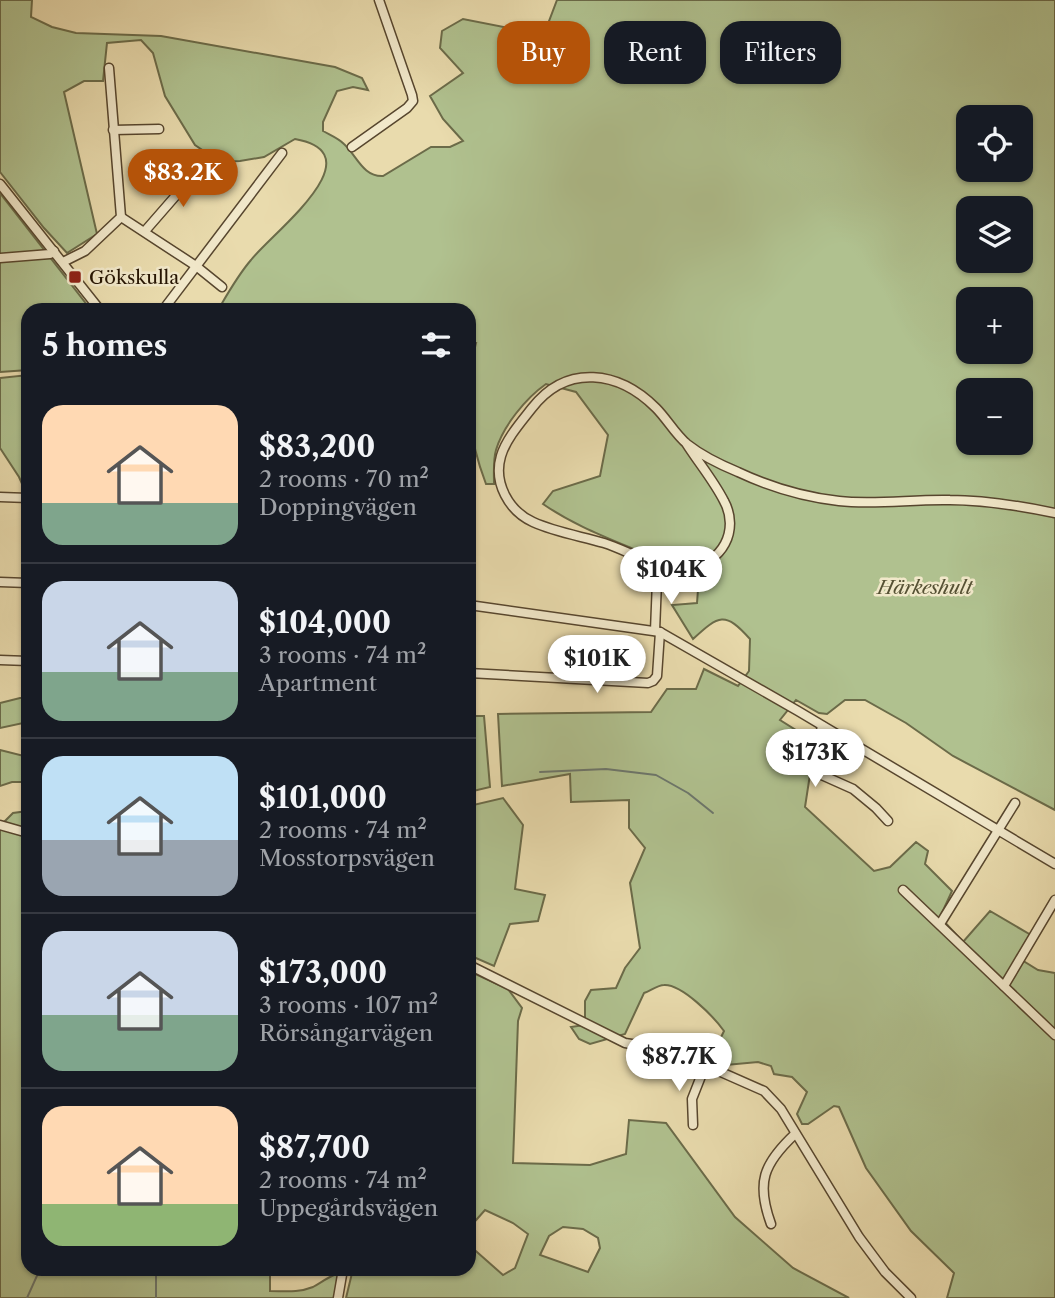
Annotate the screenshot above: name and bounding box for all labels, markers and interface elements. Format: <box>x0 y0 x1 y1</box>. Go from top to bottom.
chip: Buy <box>497 21 590 84</box>
chip: Rent <box>604 21 706 84</box>
chip: Filters <box>720 21 841 84</box>
map controls <box>956 105 1033 455</box>
button: locate <box>956 105 1033 182</box>
pin: $83.2K <box>126 150 240 209</box>
text: $83.2K <box>144 158 222 186</box>
button: layers <box>956 196 1033 273</box>
place label: Gökskulla <box>89 266 179 289</box>
marker: Gökskulla <box>67 269 83 285</box>
button: + <box>956 287 1033 364</box>
icon: filters <box>417 326 455 364</box>
text: 5 homes <box>42 327 167 364</box>
button: − <box>956 378 1033 455</box>
text: $83,200 <box>259 428 375 465</box>
icon: home <box>98 433 182 517</box>
text: 2 rooms · 70 m² <box>259 465 429 493</box>
text: Doppingvägen <box>259 493 417 521</box>
pin: $104K <box>622 546 720 606</box>
text: $104K <box>636 555 706 583</box>
park label: Härkeshult <box>875 576 974 599</box>
text: $104,000 <box>259 604 391 641</box>
icon: home <box>98 609 182 693</box>
pin: $101K <box>548 636 646 695</box>
text: 3 rooms · 74 m² <box>259 641 426 669</box>
text: $101K <box>564 644 630 672</box>
text: Apartment <box>259 669 377 697</box>
pin: $173K <box>766 730 864 789</box>
text: $173K <box>782 738 848 766</box>
text: $101,000 <box>259 779 387 816</box>
icon: home <box>98 784 182 868</box>
text: 2 rooms · 74 m² <box>259 816 427 844</box>
text: Mosstorpsvägen <box>259 844 435 872</box>
text: $173,000 <box>259 954 387 991</box>
icon: home <box>98 959 182 1043</box>
text: 3 rooms · 107 m² <box>259 991 438 1019</box>
text: Rörsångarvägen <box>259 1019 433 1047</box>
pin: $87.7K <box>622 1034 736 1093</box>
text: $87.7K <box>642 1042 716 1070</box>
text: $87,700 <box>259 1129 370 1166</box>
icon: home <box>98 1134 182 1218</box>
text: 2 rooms · 74 m² <box>259 1166 427 1194</box>
text: Uppegårdsvägen <box>259 1194 438 1222</box>

